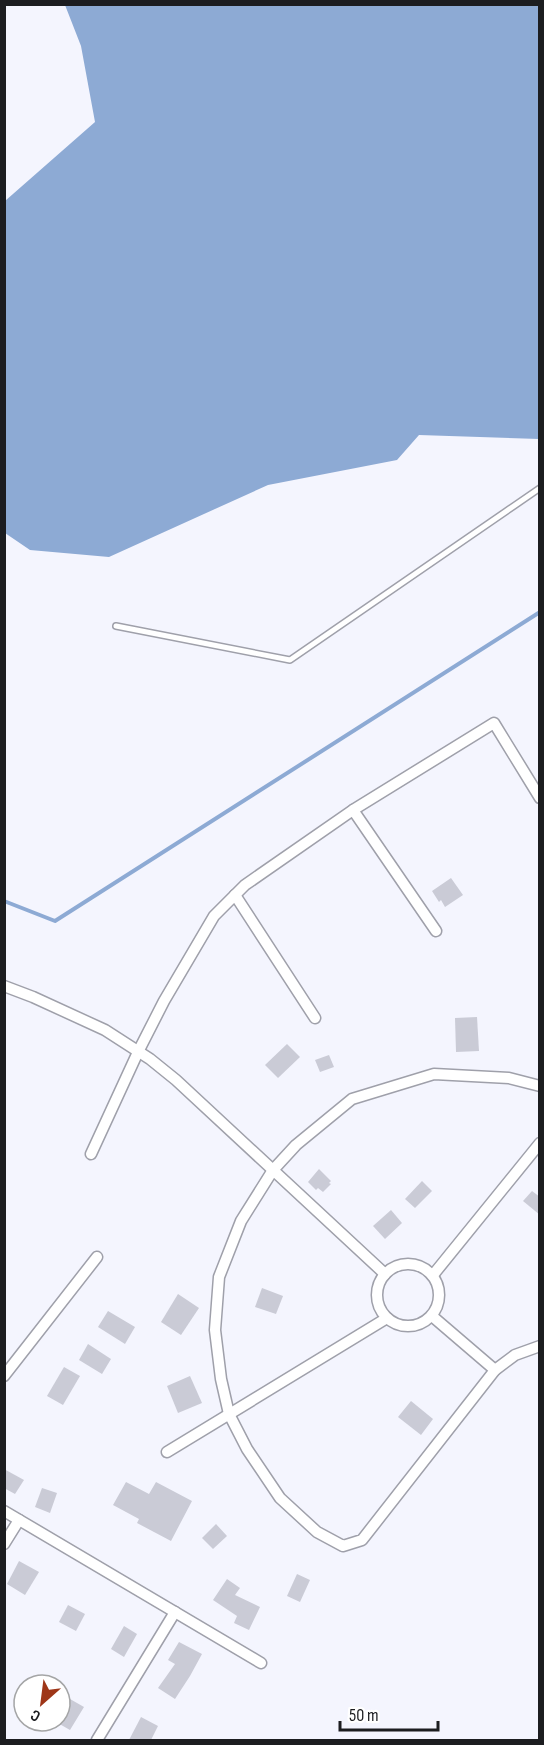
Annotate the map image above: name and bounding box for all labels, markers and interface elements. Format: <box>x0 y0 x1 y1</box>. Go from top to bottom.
north arrow <box>12 1673 72 1733</box>
scale bar <box>340 1694 438 1732</box>
text: С <box>28 1705 44 1725</box>
text: 50 m <box>349 1705 379 1726</box>

